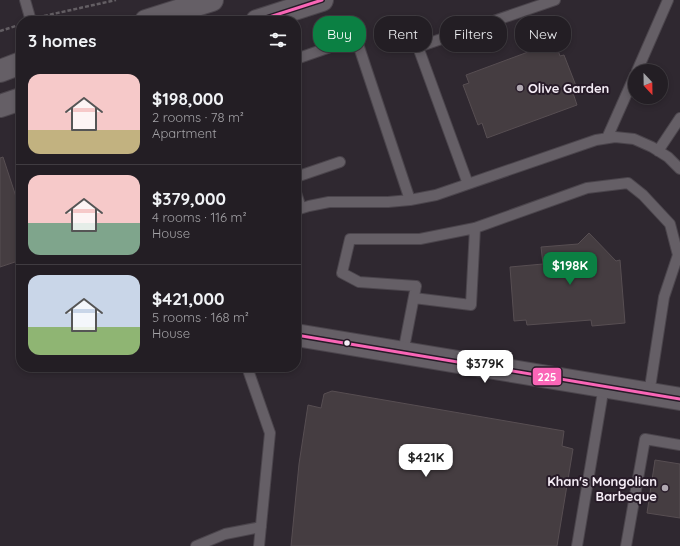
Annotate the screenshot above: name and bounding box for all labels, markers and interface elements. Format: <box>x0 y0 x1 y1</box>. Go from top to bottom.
chip: Buy <box>313 16 366 52</box>
chip: Rent <box>374 16 432 52</box>
chip: Filters <box>440 16 507 52</box>
chip: New <box>515 16 571 52</box>
icon: filters <box>267 29 289 51</box>
text: 3 homes <box>28 30 96 51</box>
north arrow <box>628 64 668 104</box>
map controls <box>628 64 668 104</box>
place label: Olive Garden <box>528 80 609 96</box>
marker: Olive Garden <box>515 83 525 93</box>
text: $198,000 <box>152 88 224 109</box>
icon: home <box>60 90 108 138</box>
text: 2 rooms · 78 m² <box>152 109 244 125</box>
text: Apartment <box>152 125 217 141</box>
text: $379,000 <box>152 188 226 209</box>
icon: home <box>60 191 108 239</box>
text: 4 rooms · 116 m² <box>152 209 247 225</box>
text: House <box>152 225 190 241</box>
pin: $198K <box>542 252 598 286</box>
text: $198K <box>552 257 588 273</box>
text: $421,000 <box>152 288 224 309</box>
icon: home <box>60 291 108 339</box>
text: 5 rooms · 168 m² <box>152 309 249 325</box>
text: House <box>152 325 190 341</box>
unlabelled marker <box>342 338 352 348</box>
pin: $379K <box>457 350 513 384</box>
text: $379K <box>466 355 504 371</box>
line badge: 225 <box>532 367 562 386</box>
text: 225 <box>538 370 556 384</box>
pin: $421K <box>398 444 454 478</box>
text: $421K <box>408 449 444 465</box>
place label: Khan's Mongolian Barbeque <box>547 473 657 504</box>
marker: Khan's Mongolian Barbeque <box>660 483 670 493</box>

